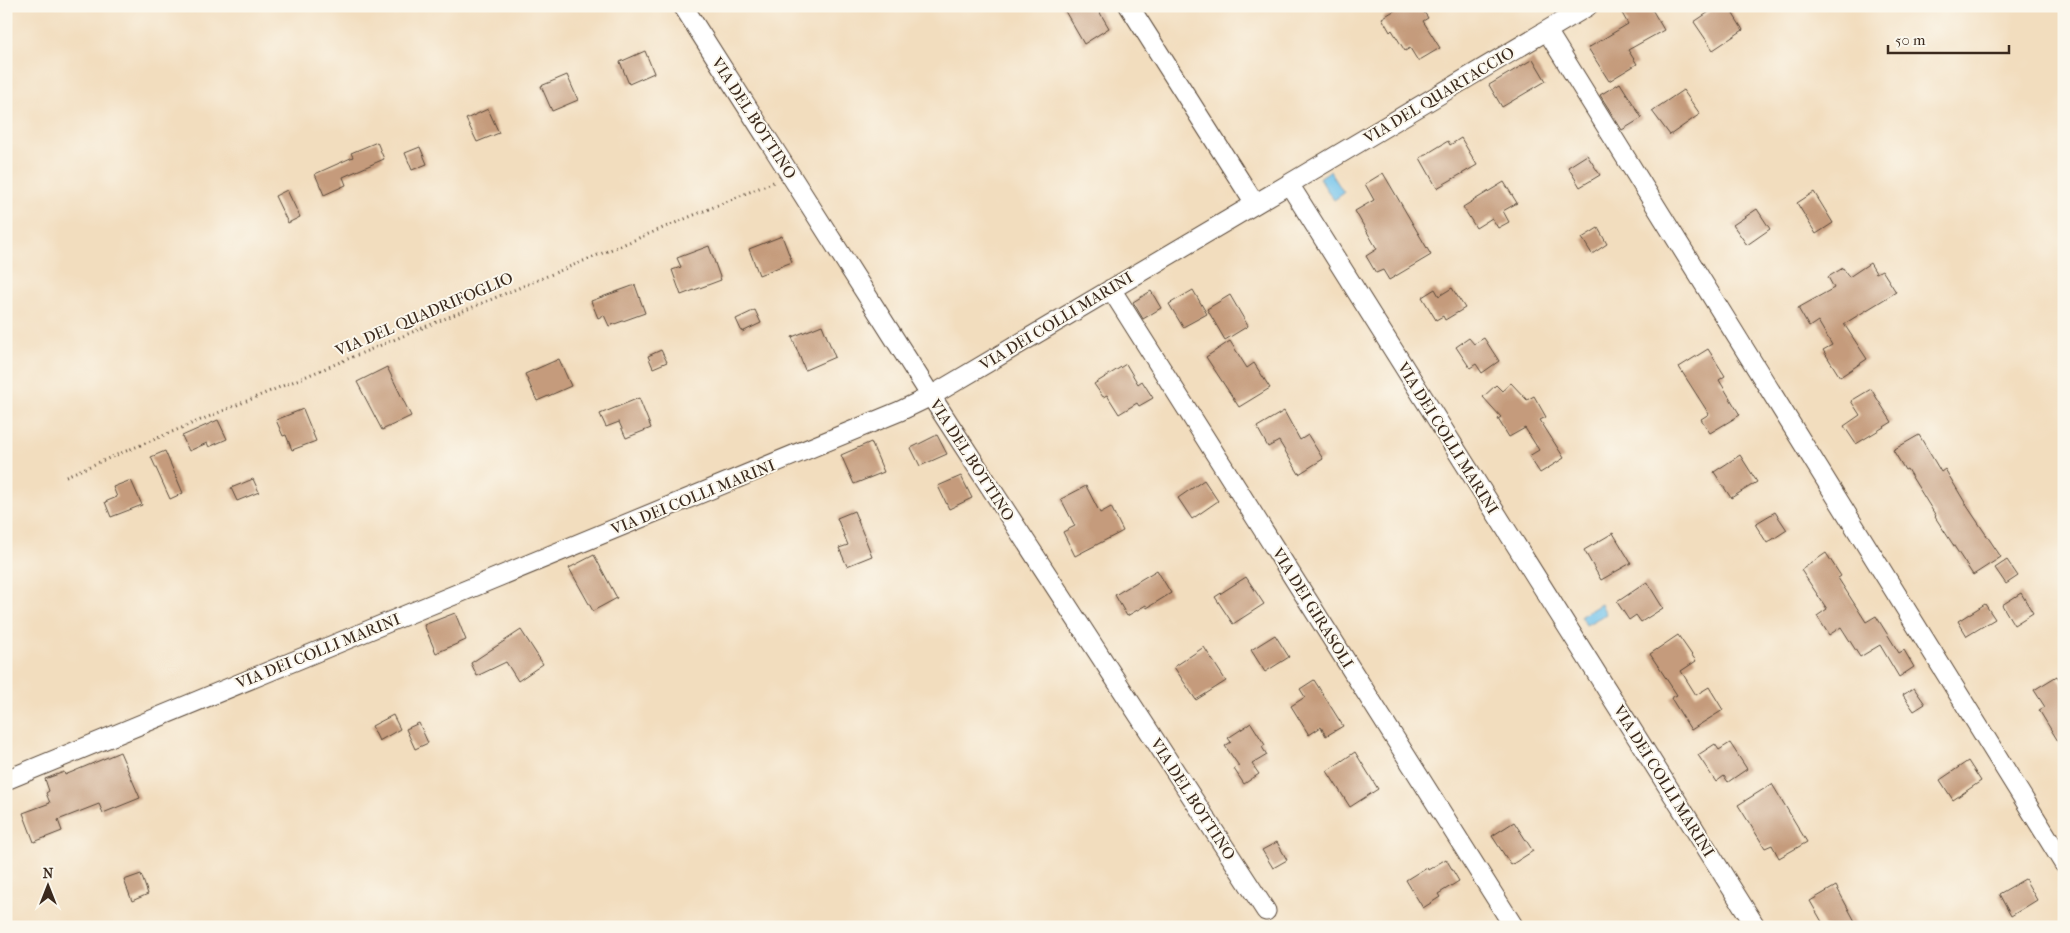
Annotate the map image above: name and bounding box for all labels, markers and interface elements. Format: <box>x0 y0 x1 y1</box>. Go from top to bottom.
scale bar <box>1888 22 2009 54</box>
text: 50 m <box>1895 31 1926 49</box>
street label: VIA DEL QUARTACCIO <box>1360 43 1518 148</box>
street label: VIA DEL BOTTINO <box>707 53 800 182</box>
street label: VIA DEL QUADRIFOGLIO <box>331 268 516 360</box>
street label: VIA DEI COLLI MARINI <box>975 268 1136 375</box>
street label: VIA DEI COLLI MARINI <box>1393 358 1503 517</box>
street label: VIA DEL BOTTINO <box>925 395 1018 524</box>
street label: VIA DEI COLLI MARINI <box>607 455 778 539</box>
street label: VIA DEI GIRASOLI <box>1268 544 1358 672</box>
street label: VIA DEI COLLI MARINI <box>232 609 403 693</box>
street label: VIA DEI COLLI MARINI <box>1609 701 1719 860</box>
street label: VIA DEL BOTTINO <box>1146 734 1239 863</box>
north arrow <box>22 860 72 910</box>
text: N <box>43 865 54 882</box>

